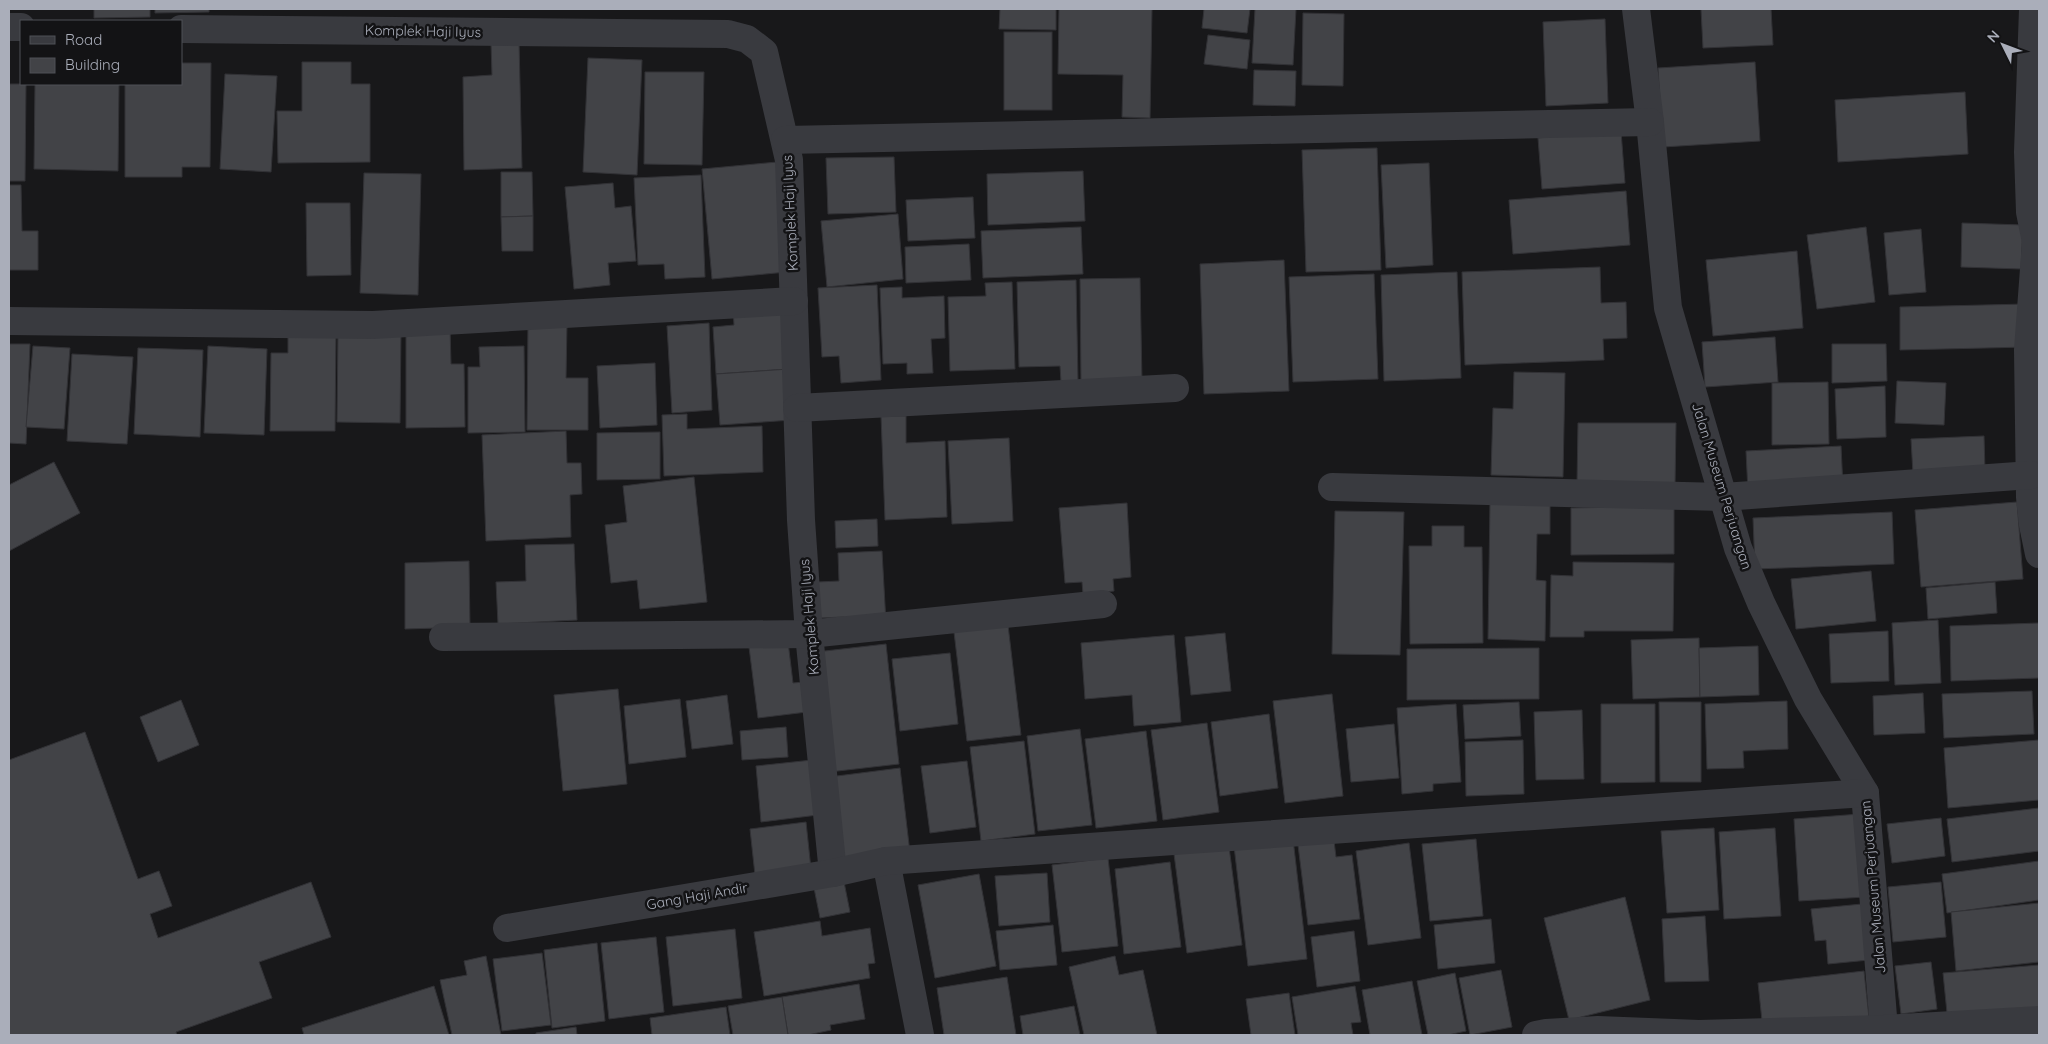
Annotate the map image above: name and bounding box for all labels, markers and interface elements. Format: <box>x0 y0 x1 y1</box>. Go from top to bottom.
legend <box>20 20 182 85</box>
north arrow <box>1978 20 2028 70</box>
street label: Komplek Haji Iyus <box>365 21 481 41</box>
text: N <box>1983 26 2003 46</box>
text: Road <box>65 30 102 49</box>
text: Building <box>65 55 120 74</box>
street label: Komplek Haji Iyus <box>778 154 802 272</box>
street label: Jalan Museum Perjuangan <box>1688 400 1756 572</box>
street label: Komplek Haji Iyus <box>795 558 823 676</box>
street label: Jalan Museum Perjuangan <box>1856 800 1890 974</box>
street label: Gang Haji Andir <box>645 878 750 914</box>

